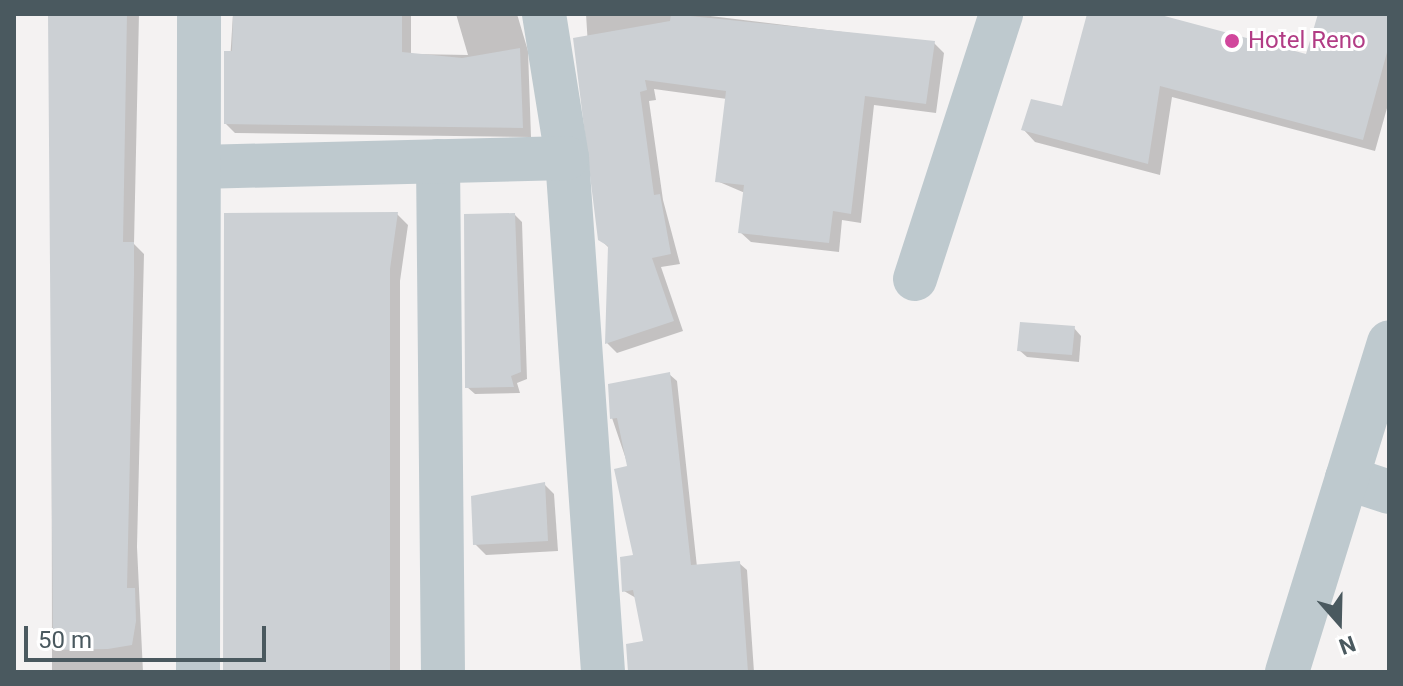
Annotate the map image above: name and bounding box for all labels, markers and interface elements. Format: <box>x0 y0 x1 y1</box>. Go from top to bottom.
place label: Hotel Reno <box>1248 27 1366 55</box>
marker: Hotel Reno <box>1223 32 1241 50</box>
north arrow <box>1299 582 1379 662</box>
scale bar <box>28 610 270 660</box>
text: 50 m <box>38 626 92 654</box>
text: N <box>1336 631 1359 659</box>

